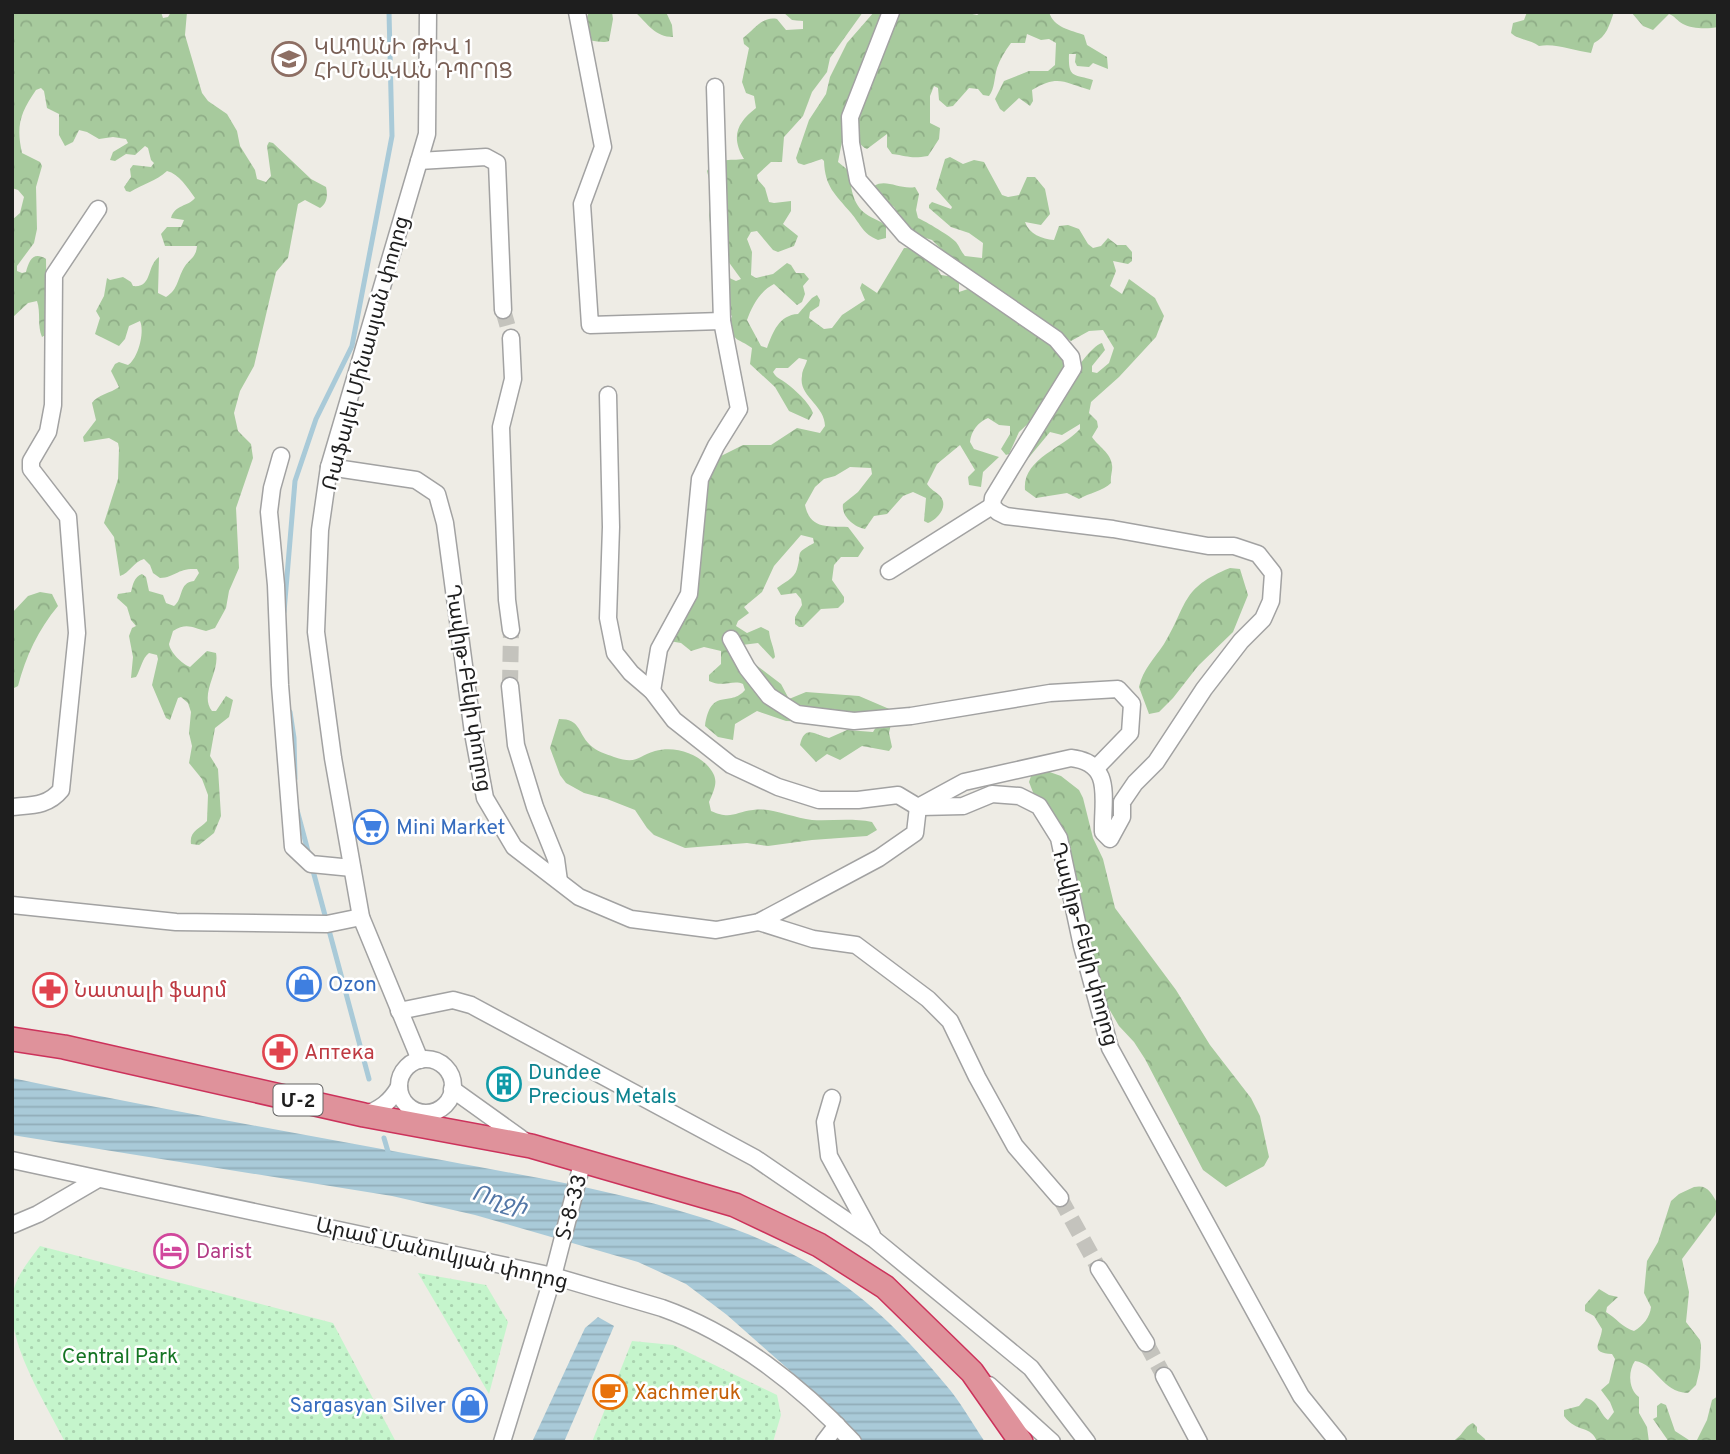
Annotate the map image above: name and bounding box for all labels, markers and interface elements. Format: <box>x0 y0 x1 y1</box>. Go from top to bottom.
place label: ԿԱՊԱՆԻ ԹԻՎ 1 ՀԻՄՆԱԿԱՆ ԴՊՐՈՑ <box>314 35 513 86</box>
school or university icon: ԿԱՊԱՆԻ ԹԻՎ 1 ՀԻՄՆԱԿԱՆ ԴՊՐՈՑ <box>270 40 308 78</box>
street label: Ռաֆայել Մինասյան փողոց <box>317 213 416 494</box>
street label: Դավիթ-Բեկի փողոց <box>438 583 497 794</box>
supermarket icon: Mini Market <box>352 808 390 846</box>
place label: Mini Market <box>396 815 506 842</box>
street label: Դավիթ-Բեկի փողոց <box>1043 840 1124 1049</box>
shop icon: Ozon <box>285 965 323 1003</box>
pharmacy icon: Նատալի ֆարմ <box>31 971 69 1009</box>
place label: Ozon <box>328 972 377 999</box>
place label: Նատալի ֆարմ <box>74 978 227 1005</box>
pharmacy icon: Аптека <box>261 1033 299 1071</box>
place label: Аптека <box>304 1040 375 1067</box>
place label: Dundee Precious Metals <box>528 1060 677 1111</box>
building icon: Dundee Precious Metals <box>485 1065 523 1103</box>
road number: Մ-2 <box>274 1084 322 1116</box>
street label: Տ-8-33 <box>551 1172 594 1243</box>
water label: Ողջի <box>468 1180 531 1223</box>
street label: Արամ Մանուկյան փողոց <box>313 1212 571 1297</box>
hotel icon: Darist <box>152 1232 190 1270</box>
place label: Darist <box>196 1239 252 1266</box>
park label: Central Park <box>62 1344 178 1371</box>
cafe icon: Xachmeruk <box>591 1373 629 1411</box>
place label: Xachmeruk <box>634 1380 741 1407</box>
shop icon: Sargasyan Silver <box>451 1386 489 1424</box>
place label: Sargasyan Silver <box>289 1393 446 1420</box>

